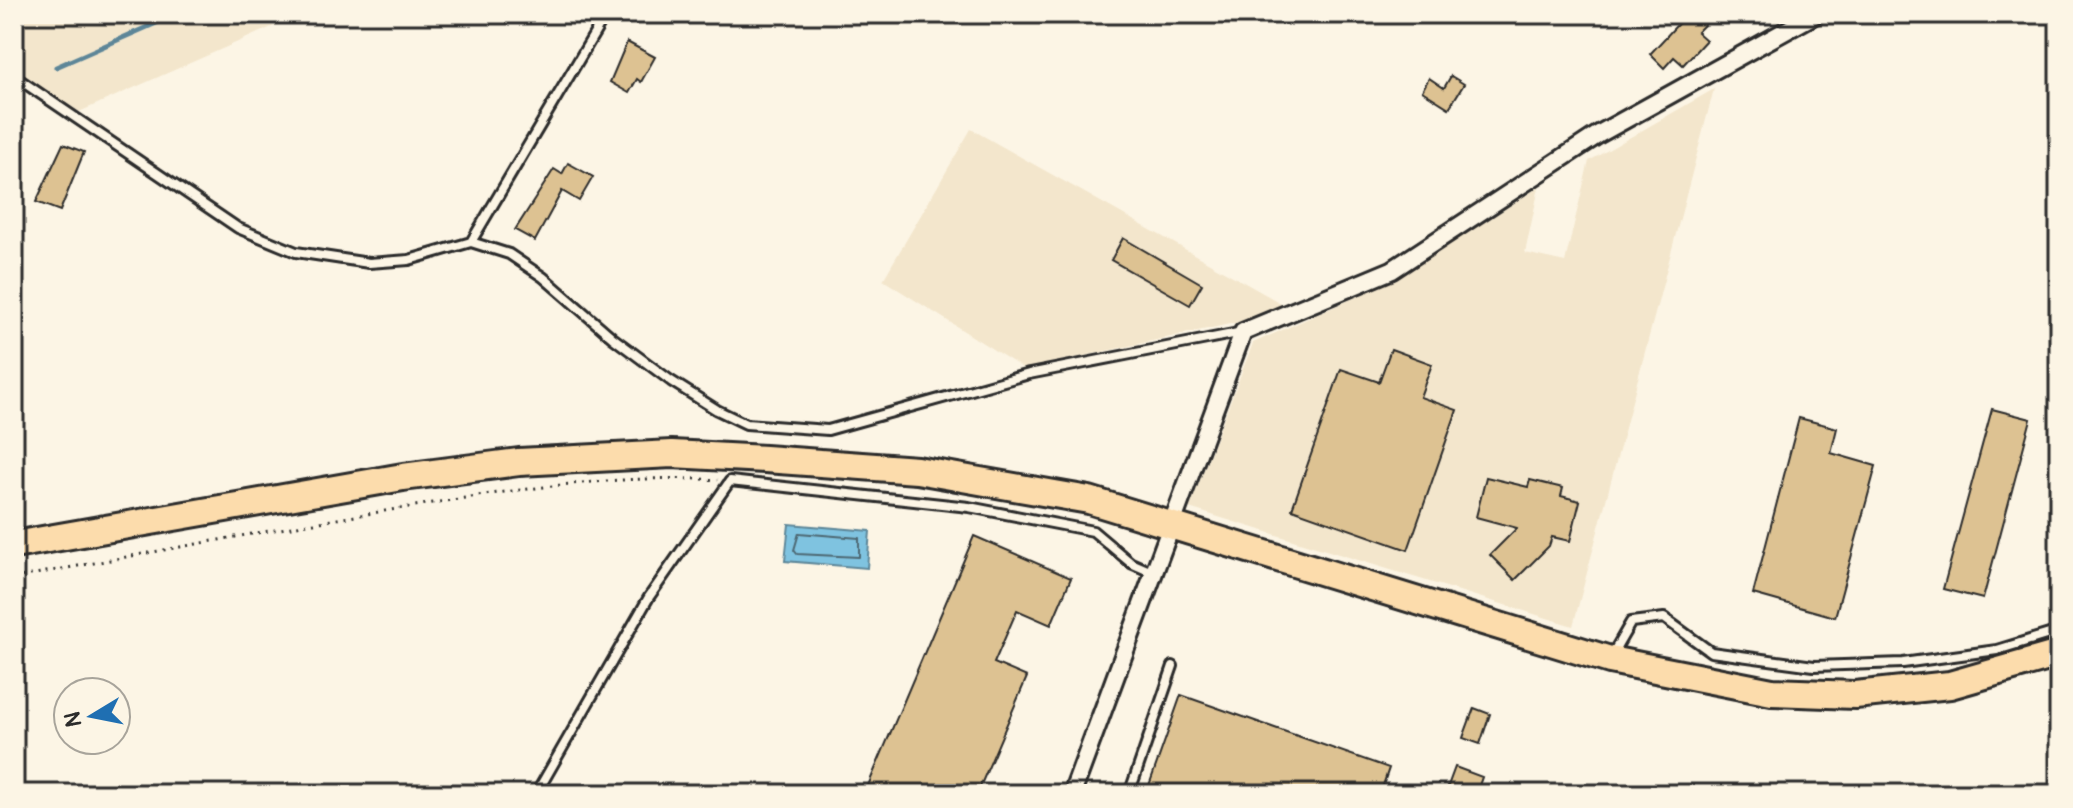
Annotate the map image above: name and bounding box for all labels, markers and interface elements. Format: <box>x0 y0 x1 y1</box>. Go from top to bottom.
north arrow <box>52 676 132 756</box>
text: N <box>58 709 88 729</box>

